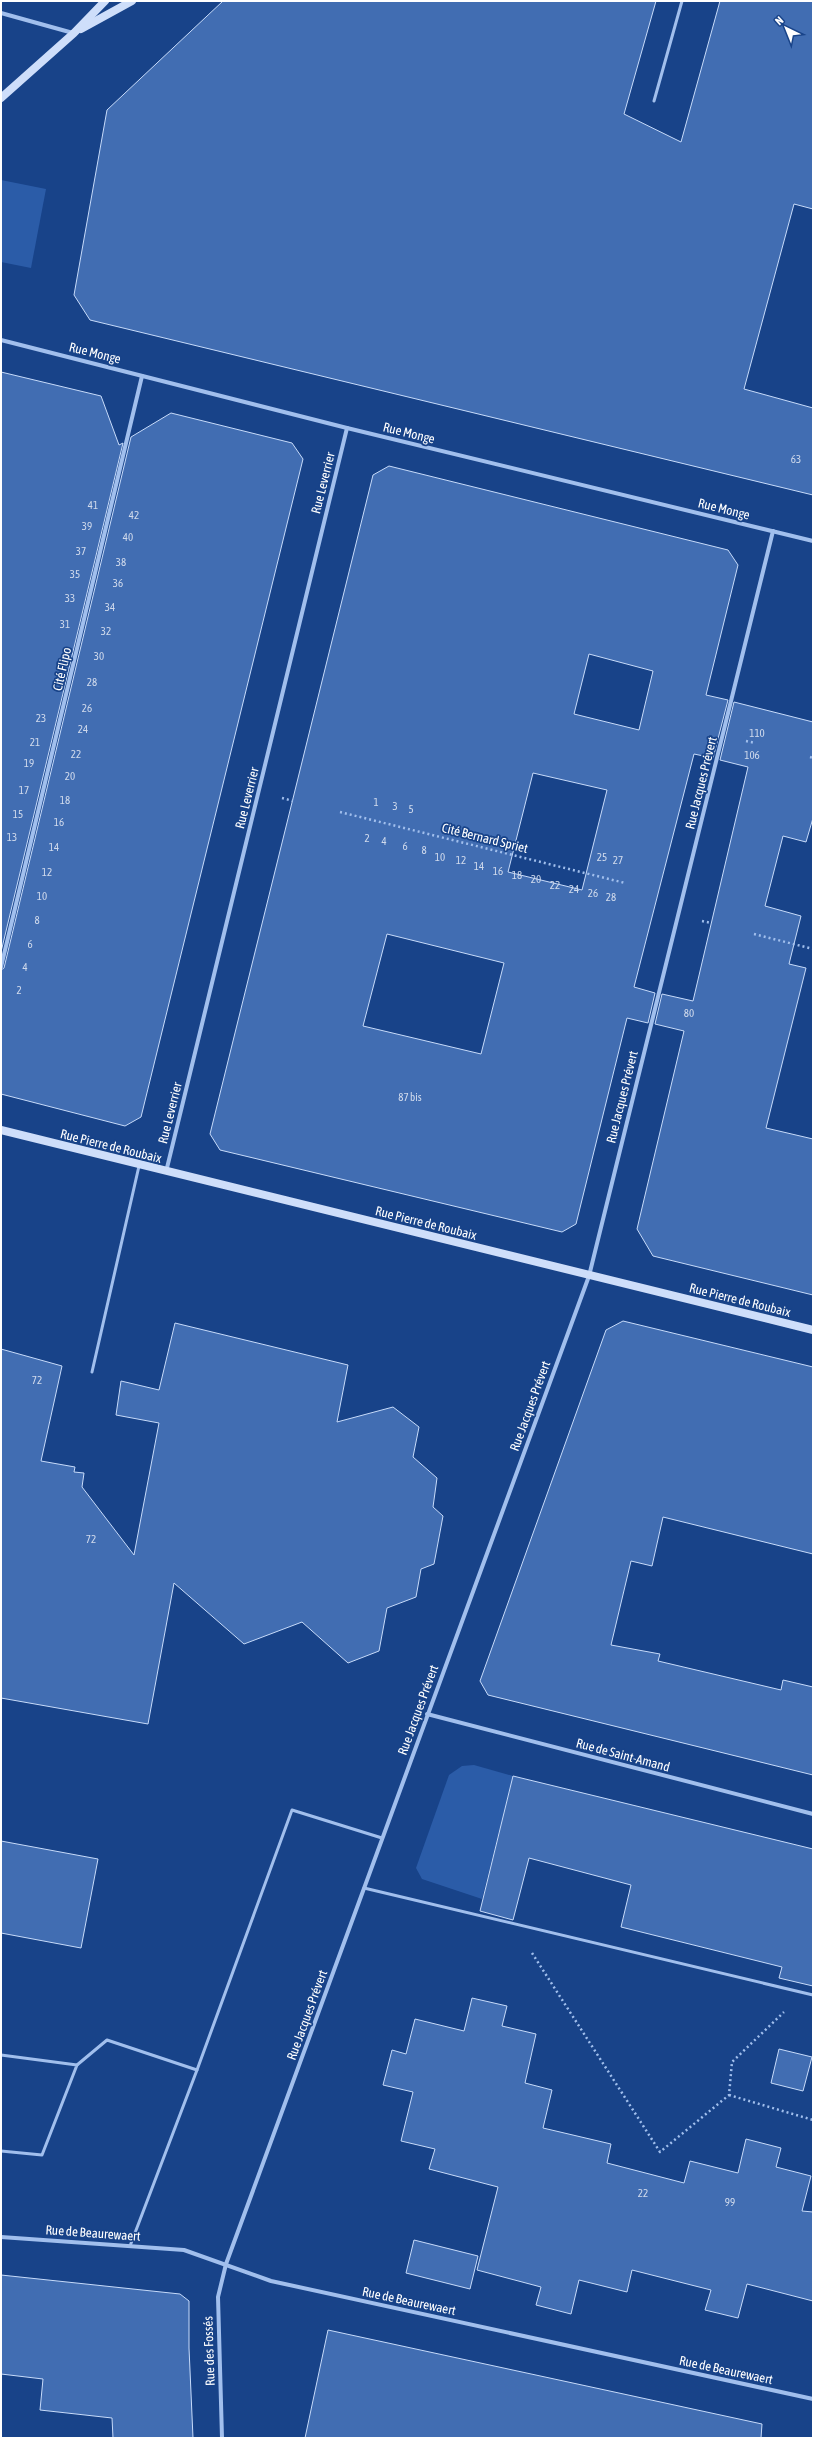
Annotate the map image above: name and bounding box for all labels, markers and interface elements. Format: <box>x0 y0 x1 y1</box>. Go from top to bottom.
north arrow <box>766 8 806 48</box>
text: N <box>773 14 786 27</box>
street label: Rue Monge <box>68 339 123 367</box>
street label: Rue Monge <box>382 419 437 447</box>
street label: Rue Leverrier <box>308 451 338 515</box>
house number: 63 <box>791 453 801 465</box>
street label: Rue Monge <box>697 495 752 523</box>
house number: 41 <box>88 499 98 511</box>
house number: 42 <box>129 509 139 521</box>
house number: 39 <box>82 520 92 532</box>
house number: 40 <box>123 531 133 543</box>
house number: 37 <box>76 545 86 557</box>
house number: 38 <box>116 556 126 568</box>
house number: 35 <box>70 568 80 580</box>
house number: 36 <box>113 577 123 589</box>
house number: 33 <box>65 592 75 604</box>
house number: 34 <box>105 601 115 613</box>
house number: 31 <box>60 618 70 630</box>
house number: 32 <box>101 625 111 637</box>
street label: Cité Flipo <box>50 646 74 692</box>
house number: 30 <box>94 650 104 662</box>
house number: 28 <box>87 676 97 688</box>
house number: 26 <box>82 702 92 714</box>
house number: 23 <box>36 712 46 724</box>
house number: 24 <box>78 723 88 735</box>
house number: 110 <box>749 727 765 739</box>
street label: Rue Jacques Prévert <box>682 735 720 831</box>
house number: 21 <box>30 736 40 748</box>
house number: 22 <box>71 748 81 760</box>
house number: 106 <box>744 749 760 761</box>
house number: 19 <box>24 757 34 769</box>
street label: Rue Leverrier <box>232 766 262 830</box>
house number: 20 <box>65 770 75 782</box>
house number: 17 <box>19 784 29 796</box>
house number: 18 <box>60 794 70 806</box>
house number: 1 <box>373 796 379 808</box>
house number: 3 <box>392 800 398 812</box>
house number: 5 <box>408 803 414 815</box>
house number: 15 <box>13 808 23 820</box>
house number: 16 <box>54 816 64 828</box>
street label: Cité Bernard Spriet <box>440 820 530 856</box>
house number: 13 <box>7 831 17 843</box>
house number: 2 <box>364 832 370 844</box>
house number: 4 <box>381 835 387 847</box>
house number: 6 <box>402 840 408 852</box>
house number: 14 <box>49 841 59 853</box>
house number: 8 <box>421 844 427 856</box>
house number: 10 <box>435 851 445 863</box>
house number: 25 <box>597 851 607 863</box>
house number: 12 <box>456 854 466 866</box>
house number: 27 <box>613 854 623 866</box>
house number: 14 <box>474 860 484 872</box>
house number: 16 <box>493 865 503 877</box>
house number: 12 <box>42 866 52 878</box>
house number: 18 <box>512 869 522 881</box>
house number: 20 <box>531 873 541 885</box>
house number: 22 <box>550 879 560 891</box>
house number: 24 <box>569 883 579 895</box>
house number: 26 <box>588 887 598 899</box>
house number: 10 <box>37 890 47 902</box>
house number: 28 <box>606 891 616 903</box>
house number: 8 <box>34 914 40 926</box>
house number: 6 <box>27 938 33 950</box>
house number: 4 <box>22 961 28 973</box>
house number: 2 <box>16 984 22 996</box>
house number: 80 <box>684 1007 694 1019</box>
street label: Rue Jacques Prévert <box>603 1049 641 1145</box>
street label: Rue Leverrier <box>155 1081 185 1145</box>
house number: 87 bis <box>398 1091 422 1103</box>
street label: Rue Pierre de Roubaix <box>59 1126 164 1166</box>
street label: Rue Pierre de Roubaix <box>374 1203 479 1243</box>
street label: Rue Pierre de Roubaix <box>688 1280 793 1320</box>
street label: Rue Jacques Prévert <box>507 1359 553 1453</box>
house number: 72 <box>32 1374 42 1386</box>
house number: 72 <box>86 1533 96 1545</box>
street label: Rue Jacques Prévert <box>395 1663 441 1757</box>
street label: Rue de Saint-Amand <box>575 1735 671 1775</box>
street label: Rue Jacques Prévert <box>284 1968 330 2062</box>
house number: 22 <box>638 2187 648 2199</box>
house number: 99 <box>725 2196 735 2208</box>
street label: Rue de Beaurewaert <box>45 2222 141 2244</box>
street label: Rue de Beaurewaert <box>361 2284 457 2318</box>
street label: Rue des Fossés <box>200 2316 218 2386</box>
street label: Rue de Beaurewaert <box>678 2353 774 2387</box>

